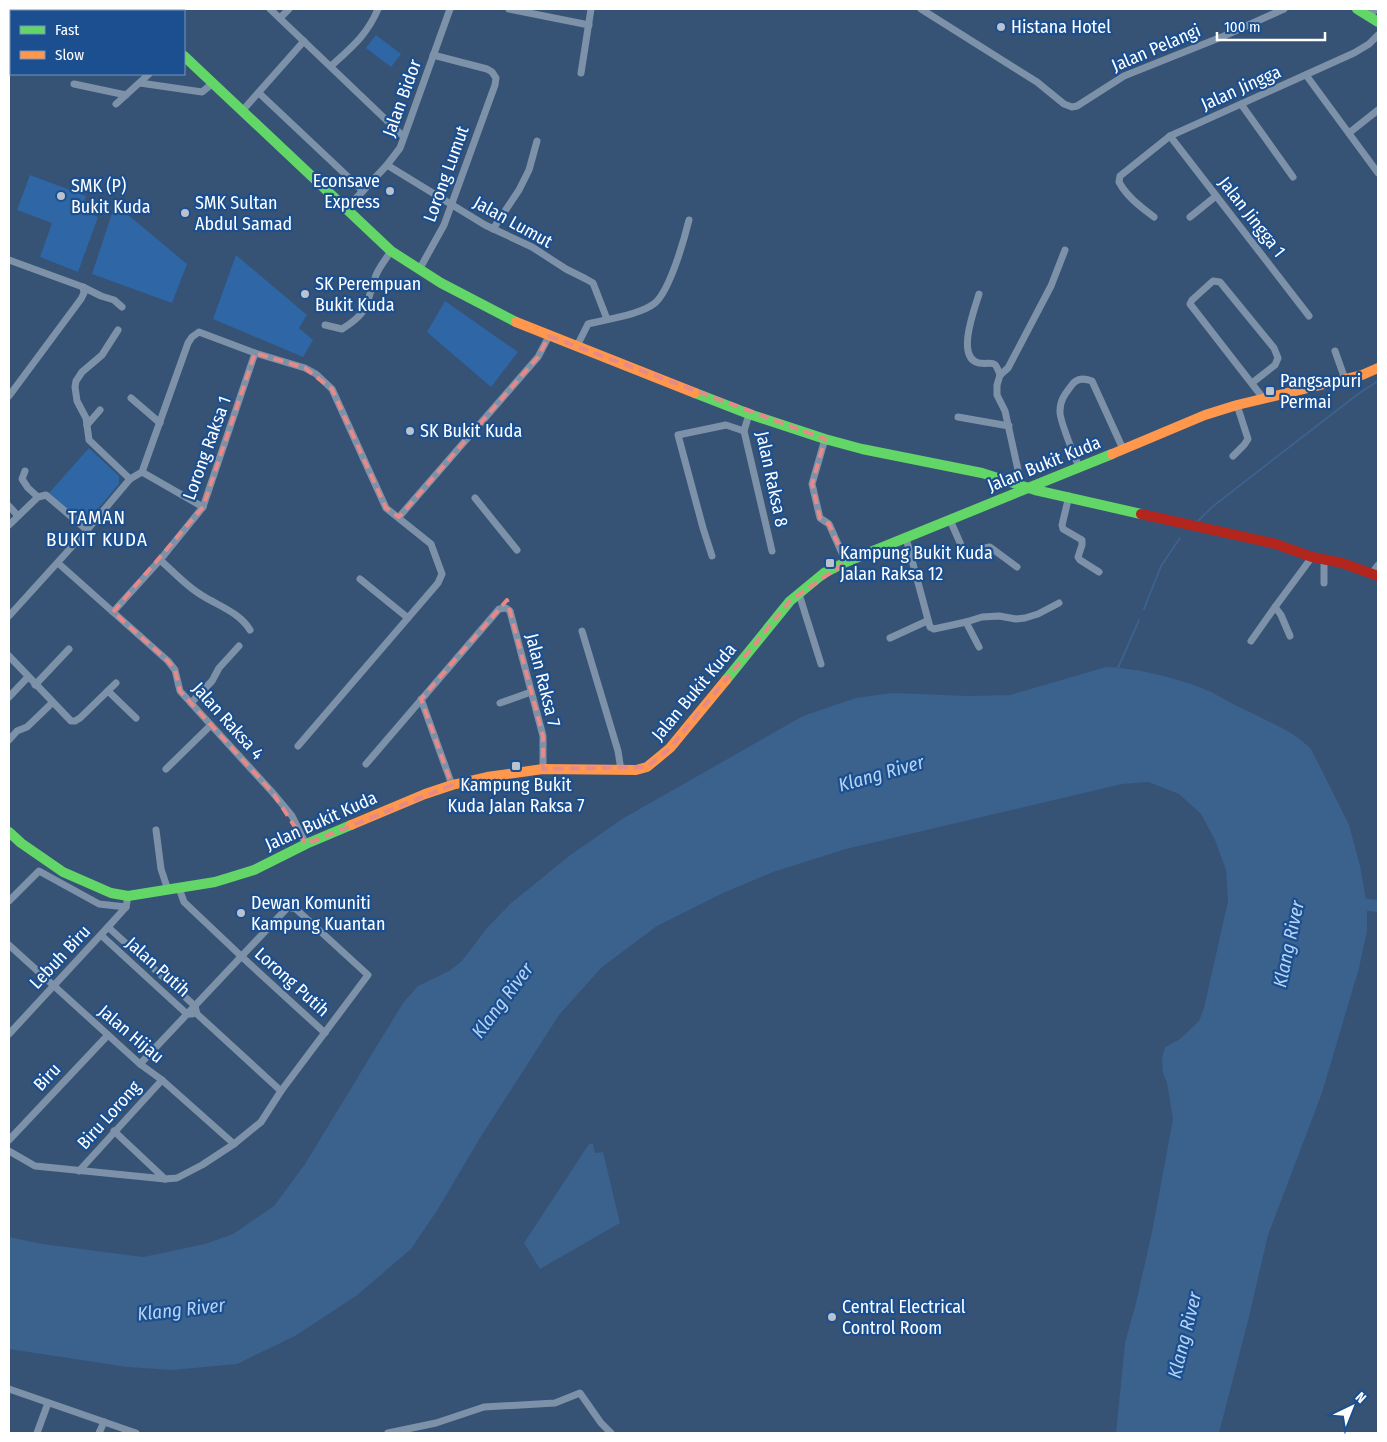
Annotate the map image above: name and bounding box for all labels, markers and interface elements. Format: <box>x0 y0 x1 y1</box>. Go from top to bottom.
legend <box>10 10 185 75</box>
scale bar <box>1217 10 1324 42</box>
place label: Histana Hotel <box>1011 16 1111 38</box>
text: 100 m <box>1224 18 1261 36</box>
street label: Jalan Pelangi <box>1108 19 1204 77</box>
text: Fast <box>55 21 79 39</box>
marker: Histana Hotel <box>995 21 1007 33</box>
text: Slow <box>55 46 84 64</box>
street label: Jalan Bidor <box>378 56 426 140</box>
street label: Jalan Jingga <box>1198 61 1284 115</box>
street label: Lorong Lumut <box>418 123 474 225</box>
place label: Econsave Express <box>313 170 380 213</box>
street label: Jalan Jingga 1 <box>1214 172 1290 262</box>
place label: SMK (P) Bukit Kuda <box>71 175 151 218</box>
marker: Econsave Express <box>384 185 396 197</box>
marker: SMK (P) Bukit Kuda <box>55 190 67 202</box>
street label: Jalan Lumut <box>470 191 556 253</box>
place label: SMK Sultan Abdul Samad <box>195 192 292 235</box>
marker: SMK Sultan Abdul Samad <box>179 207 191 219</box>
place label: SK Perempuan Bukit Kuda <box>315 273 421 316</box>
marker: SK Perempuan Bukit Kuda <box>299 288 311 300</box>
place label: Pangsapuri Permai <box>1280 370 1361 413</box>
marker: Pangsapuri Permai <box>1264 385 1276 397</box>
street label: Lorong Raksa 1 <box>178 393 236 503</box>
place label: SK Bukit Kuda <box>420 420 522 442</box>
marker: SK Bukit Kuda <box>404 425 416 437</box>
street label: Jalan Raksa 8 <box>751 429 793 529</box>
street label: Jalan Bukit Kuda <box>984 431 1104 497</box>
district label: TAMAN BUKIT KUDA <box>46 506 148 551</box>
place label: Kampung Bukit Kuda Jalan Raksa 12 <box>840 542 993 585</box>
marker: Kampung Bukit Kuda Jalan Raksa 12 <box>824 557 836 569</box>
street label: Jalan Raksa 7 <box>521 631 565 729</box>
street label: Jalan Bukit Kuda <box>647 639 741 745</box>
street label: Jalan Raksa 4 <box>187 678 269 765</box>
water label: Klang River <box>836 750 928 797</box>
marker: Kampung Bukit Kuda Jalan Raksa 7 <box>510 760 522 772</box>
place label: Kampung Bukit Kuda Jalan Raksa 7 <box>448 774 584 817</box>
street label: Jalan Bukit Kuda <box>262 786 381 856</box>
place label: Dewan Komuniti Kampung Kuantan <box>251 892 385 935</box>
water label: Klang River <box>1268 897 1309 990</box>
marker: Dewan Komuniti Kampung Kuantan <box>235 907 247 919</box>
street label: Lebuh Biru <box>25 921 95 993</box>
street label: Jalan Putih <box>121 932 195 1002</box>
street label: Lorong Putih <box>250 943 334 1021</box>
water label: Klang River <box>467 957 539 1042</box>
street label: Jalan Hijau <box>94 1000 168 1068</box>
street label: Biru <box>29 1058 65 1096</box>
street label: Biru Lorong <box>73 1076 146 1154</box>
water label: Klang River <box>1163 1288 1207 1381</box>
water label: Klang River <box>136 1293 227 1326</box>
place label: Central Electrical Control Room <box>842 1296 966 1339</box>
marker: Central Electrical Control Room <box>826 1311 838 1323</box>
north arrow <box>1327 1382 1377 1432</box>
text: N <box>1352 1389 1369 1407</box>

